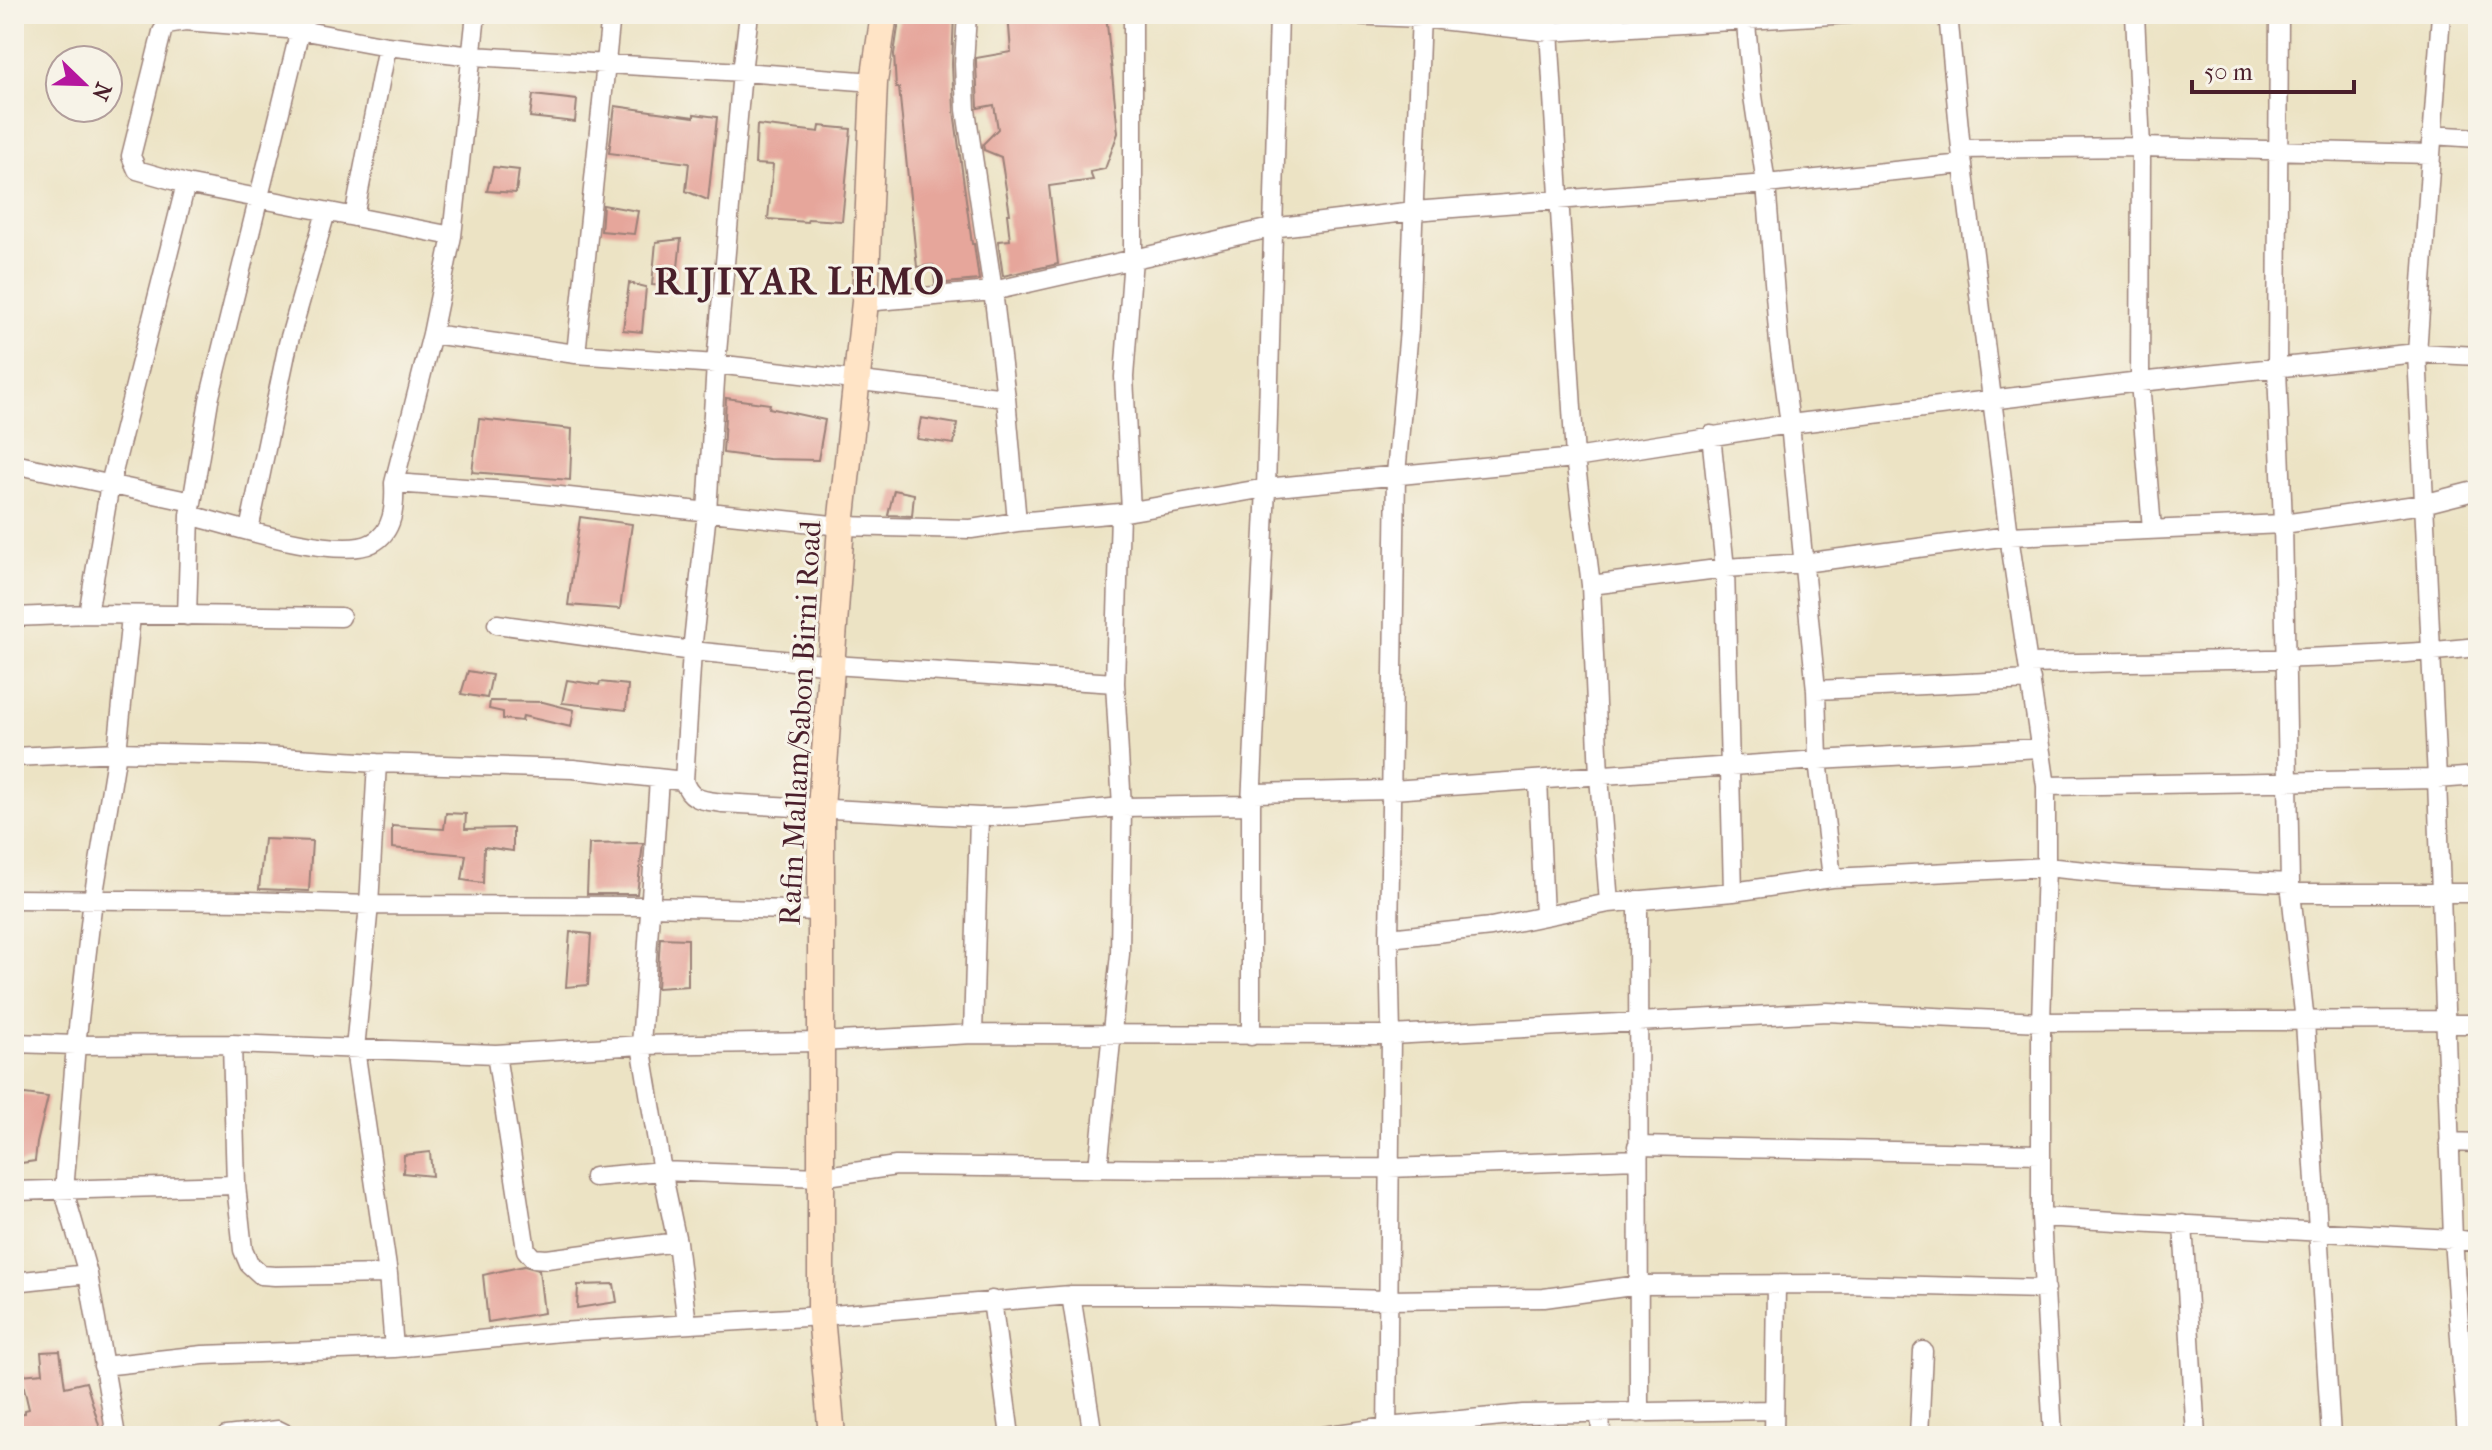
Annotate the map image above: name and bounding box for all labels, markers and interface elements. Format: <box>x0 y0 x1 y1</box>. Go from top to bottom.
north arrow <box>44 44 124 124</box>
scale bar <box>2192 44 2354 94</box>
text: 50 m <box>2204 58 2253 86</box>
text: N <box>86 79 117 104</box>
district label: RIJIYAR LEMO <box>654 259 946 304</box>
street label: Rafin Mallam/Sabon Birni Road <box>772 519 829 926</box>

